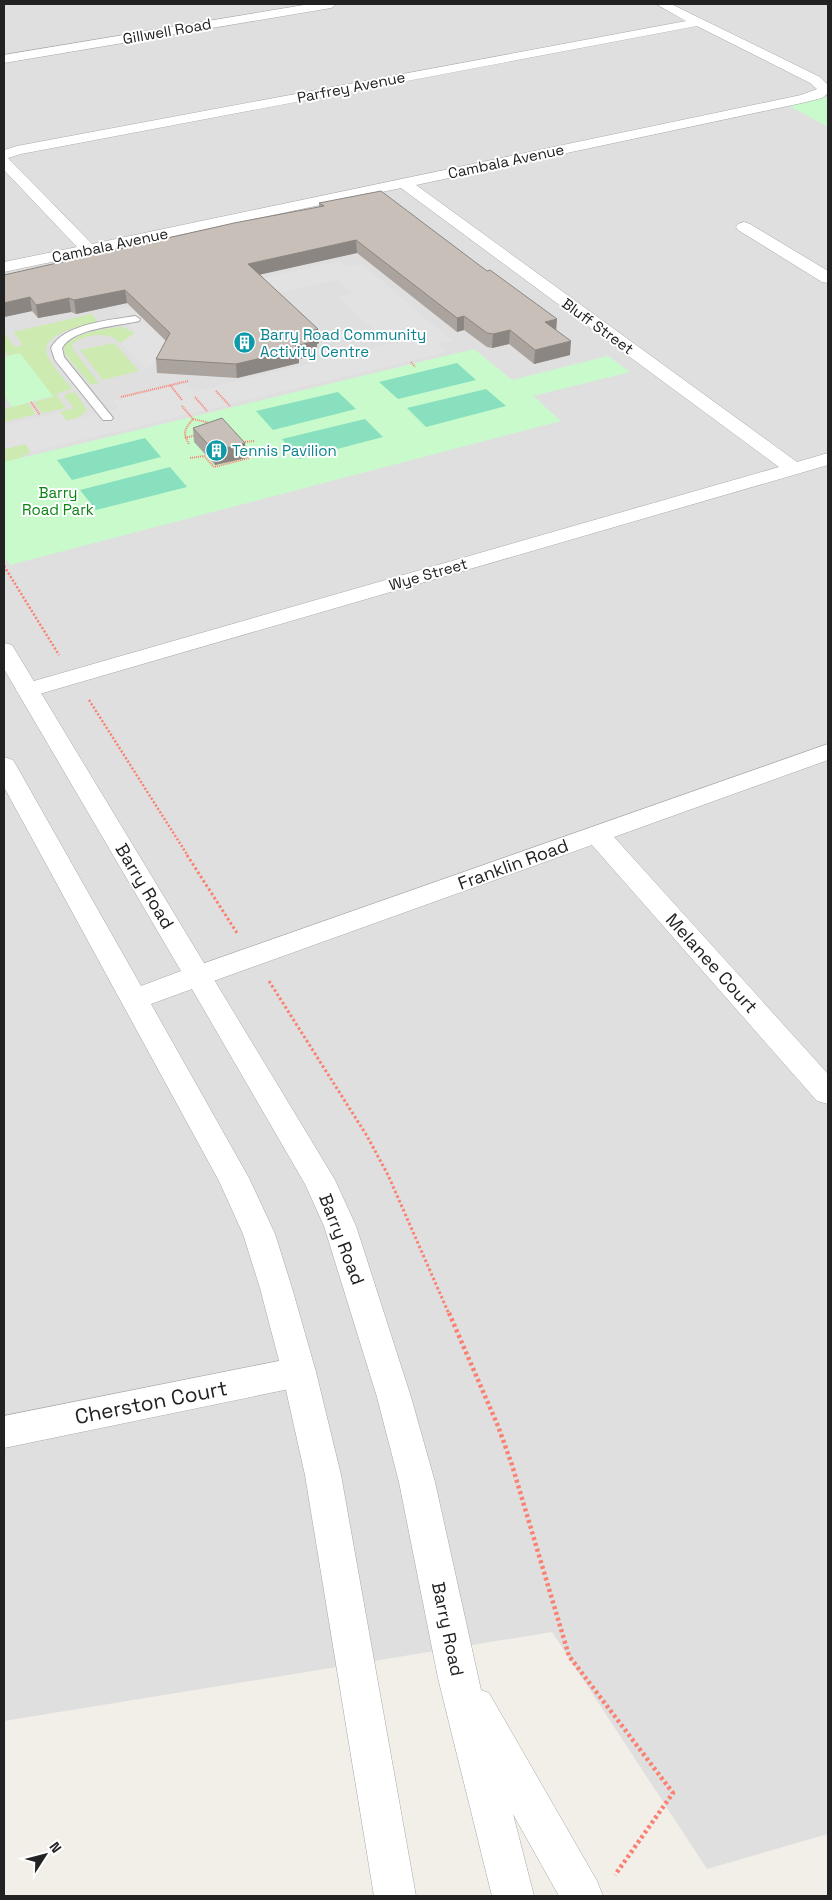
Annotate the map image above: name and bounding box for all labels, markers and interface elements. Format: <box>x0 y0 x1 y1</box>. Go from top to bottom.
street label: Gillwell Road <box>121 14 213 48</box>
street label: Parfrey Avenue <box>295 67 407 107</box>
street label: Cambala Avenue <box>446 139 566 183</box>
street label: Cambala Avenue <box>50 223 170 267</box>
street label: Bluff Street <box>558 294 638 358</box>
place label: Barry Road Community Activity Centre <box>260 325 426 361</box>
building icon: Barry Road Community Activity Centre <box>232 331 256 355</box>
building icon: Tennis Pavilion <box>204 438 228 462</box>
place label: Tennis Pavilion <box>232 441 337 460</box>
park label: Barry Road Park <box>22 483 94 519</box>
street label: Wye Street <box>387 554 470 594</box>
street label: Franklin Road <box>455 833 571 895</box>
street label: Barry Road <box>111 839 179 933</box>
street label: Melanee Court <box>661 908 763 1018</box>
street label: Barry Road <box>314 1190 370 1288</box>
street label: Cherston Court <box>72 1374 230 1430</box>
street label: Barry Road <box>427 1580 469 1678</box>
north arrow <box>20 1830 70 1880</box>
text: N <box>45 1838 66 1856</box>

